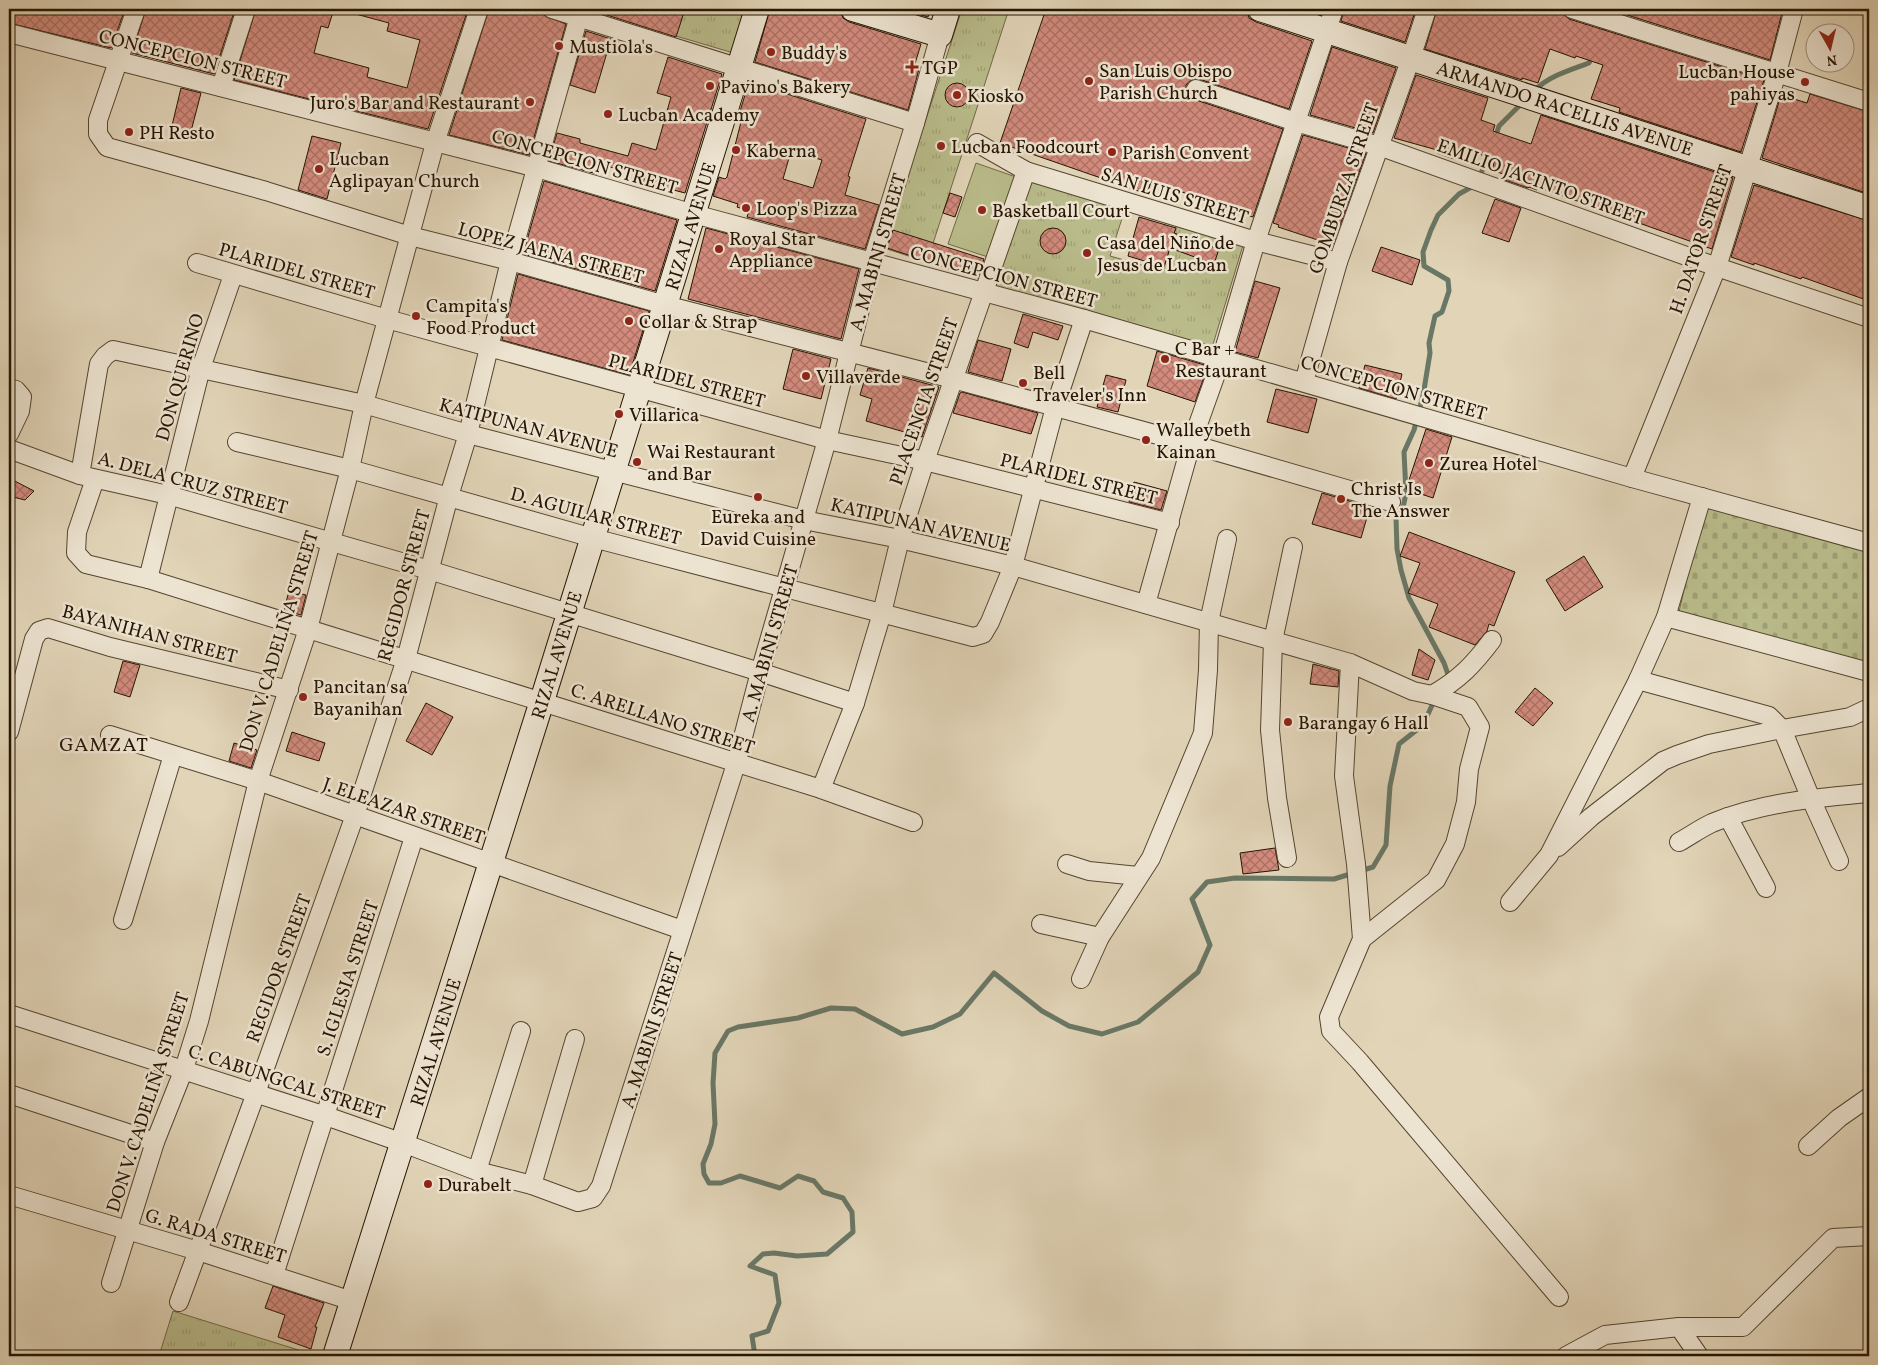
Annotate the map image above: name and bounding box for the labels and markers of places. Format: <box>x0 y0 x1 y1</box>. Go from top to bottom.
place label: Mustiola's <box>569 35 653 61</box>
marker: Mustiola's <box>553 40 565 52</box>
place label: Buddy's <box>781 41 847 67</box>
marker: Buddy's <box>765 46 777 58</box>
place label: TGP <box>922 56 958 82</box>
place label: San Luis Obispo Parish Church <box>1099 59 1232 107</box>
place label: Lucban House pahiyas <box>1678 60 1795 108</box>
marker: TGP <box>906 61 918 73</box>
place label: Pavino's Bakery <box>720 75 851 101</box>
marker: San Luis Obispo Parish Church <box>1083 75 1095 87</box>
marker: Lucban House pahiyas <box>1799 76 1811 88</box>
marker: Pavino's Bakery <box>704 80 716 92</box>
place label: Kiosko <box>967 84 1024 110</box>
marker: Kiosko <box>951 89 963 101</box>
place label: Juro's Bar and Restaurant <box>310 91 520 117</box>
marker: Juro's Bar and Restaurant <box>524 96 536 108</box>
place label: Lucban Academy <box>618 103 759 129</box>
marker: Lucban Academy <box>602 108 614 120</box>
place label: PH Resto <box>139 121 215 147</box>
marker: PH Resto <box>123 126 135 138</box>
place label: Lucban Foodcourt <box>951 135 1100 161</box>
place label: Kaberna <box>746 139 817 165</box>
marker: Lucban Foodcourt <box>935 140 947 152</box>
place label: Parish Convent <box>1122 141 1250 167</box>
marker: Kaberna <box>730 144 742 156</box>
marker: Parish Convent <box>1106 146 1118 158</box>
place label: Lucban Aglipayan Church <box>329 147 480 195</box>
marker: Lucban Aglipayan Church <box>313 163 325 175</box>
place label: Loop's Pizza <box>756 197 858 223</box>
place label: Basketball Court <box>992 199 1130 225</box>
marker: Loop's Pizza <box>740 202 752 214</box>
marker: Basketball Court <box>976 204 988 216</box>
place label: Royal Star Appliance <box>729 227 815 275</box>
place label: Casa del Niño de Jesus de Lucban <box>1097 231 1234 279</box>
marker: Royal Star Appliance <box>713 243 725 255</box>
marker: Casa del Niño de Jesus de Lucban <box>1081 247 1093 259</box>
place label: Campita's Food Product <box>426 294 536 342</box>
marker: Campita's Food Product <box>410 310 422 322</box>
place label: Collar & Strap <box>639 310 757 336</box>
marker: Collar & Strap <box>623 315 635 327</box>
place label: C Bar + Restaurant <box>1175 337 1267 385</box>
marker: C Bar + Restaurant <box>1159 353 1171 365</box>
place label: Bell Traveler's Inn <box>1033 361 1147 409</box>
place label: Villaverde <box>816 365 901 391</box>
marker: Villaverde <box>800 370 812 382</box>
marker: Bell Traveler's Inn <box>1017 377 1029 389</box>
place label: Villarica <box>629 403 699 429</box>
marker: Villarica <box>613 408 625 420</box>
place label: Walleybeth Kainan <box>1156 418 1251 466</box>
marker: Walleybeth Kainan <box>1140 434 1152 446</box>
place label: Wai Restaurant and Bar <box>647 440 776 488</box>
place label: Zurea Hotel <box>1439 452 1538 478</box>
marker: Wai Restaurant and Bar <box>631 456 643 468</box>
marker: Zurea Hotel <box>1423 457 1435 469</box>
place label: Christ Is The Answer <box>1351 477 1450 525</box>
marker: Eureka and David Cuisine <box>752 491 764 503</box>
marker: Christ Is The Answer <box>1335 493 1347 505</box>
place label: Eureka and David Cuisine <box>700 505 816 553</box>
place label: Pancitan sa Bayanihan <box>313 675 408 723</box>
marker: Pancitan sa Bayanihan <box>297 691 309 703</box>
place label: Barangay 6 Hall <box>1298 711 1429 737</box>
marker: Barangay 6 Hall <box>1282 716 1294 728</box>
place label: Durabelt <box>438 1173 512 1199</box>
marker: Durabelt <box>422 1178 434 1190</box>

